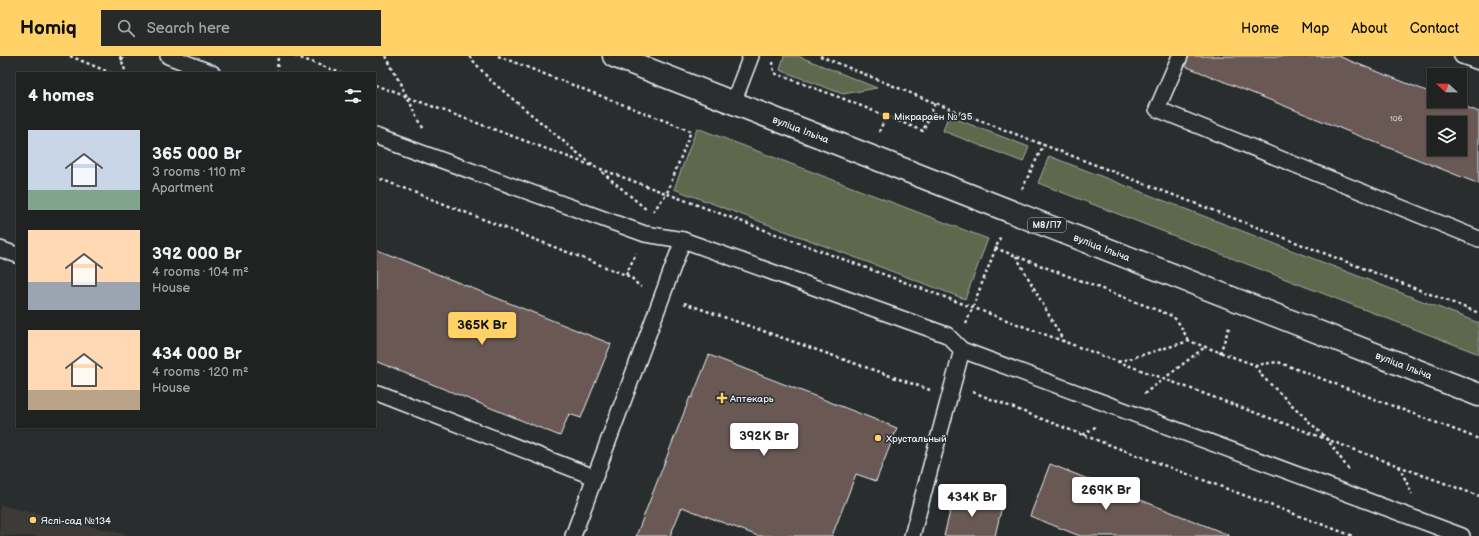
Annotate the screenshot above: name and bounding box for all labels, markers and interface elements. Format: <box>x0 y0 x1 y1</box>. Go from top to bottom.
search box <box>101 10 381 46</box>
text: Homiq <box>20 17 77 40</box>
icon: search <box>115 17 137 39</box>
text: Search here <box>147 19 230 38</box>
text: Home <box>1241 20 1279 37</box>
text: Map <box>1301 20 1329 37</box>
text: About <box>1351 20 1388 37</box>
text: Contact <box>1410 20 1459 37</box>
north arrow <box>1427 68 1467 108</box>
map controls <box>1427 68 1467 156</box>
icon: filters <box>342 85 364 107</box>
text: 4 homes <box>28 86 94 106</box>
marker: Мікрараён № 35 <box>881 111 891 121</box>
place label: Мікрараён № 35 <box>894 111 973 123</box>
street label: вуліца Ільіча <box>771 114 831 146</box>
house number: 106 <box>1390 114 1402 123</box>
button: layers <box>1427 116 1467 156</box>
text: 365 000 Br <box>152 144 242 164</box>
icon: home <box>60 146 108 194</box>
text: 3 rooms · 110 m² <box>152 164 246 180</box>
text: Apartment <box>152 180 213 196</box>
road number: М8/П7 <box>1028 218 1066 232</box>
street label: вуліца Ільіча <box>1072 232 1132 264</box>
text: 392 000 Br <box>152 244 242 264</box>
icon: home <box>60 246 108 294</box>
text: 4 rooms · 104 m² <box>152 264 249 280</box>
text: House <box>152 280 190 296</box>
pin: 365K Br <box>445 312 519 346</box>
text: 365K Br <box>457 317 507 333</box>
text: 434 000 Br <box>152 344 242 364</box>
icon: home <box>60 346 108 394</box>
street label: вуліца Ільіча <box>1374 350 1434 382</box>
text: 4 rooms · 120 m² <box>152 364 249 380</box>
text: House <box>152 380 190 396</box>
marker: Аптекарь <box>717 393 727 403</box>
place label: Аптекарь <box>729 393 774 405</box>
pin: 392K Br <box>727 423 801 457</box>
text: 392K Br <box>739 428 789 444</box>
marker: Хрустальный <box>873 433 883 443</box>
place label: Хрустальный <box>886 433 947 445</box>
pin: 269K Br <box>1069 477 1143 511</box>
text: 269K Br <box>1081 482 1131 498</box>
pin: 434K Br <box>935 484 1009 518</box>
text: 434K Br <box>947 489 997 505</box>
marker: Яслі-сад №134 <box>28 515 38 525</box>
place label: Яслі-сад №134 <box>41 515 111 527</box>

